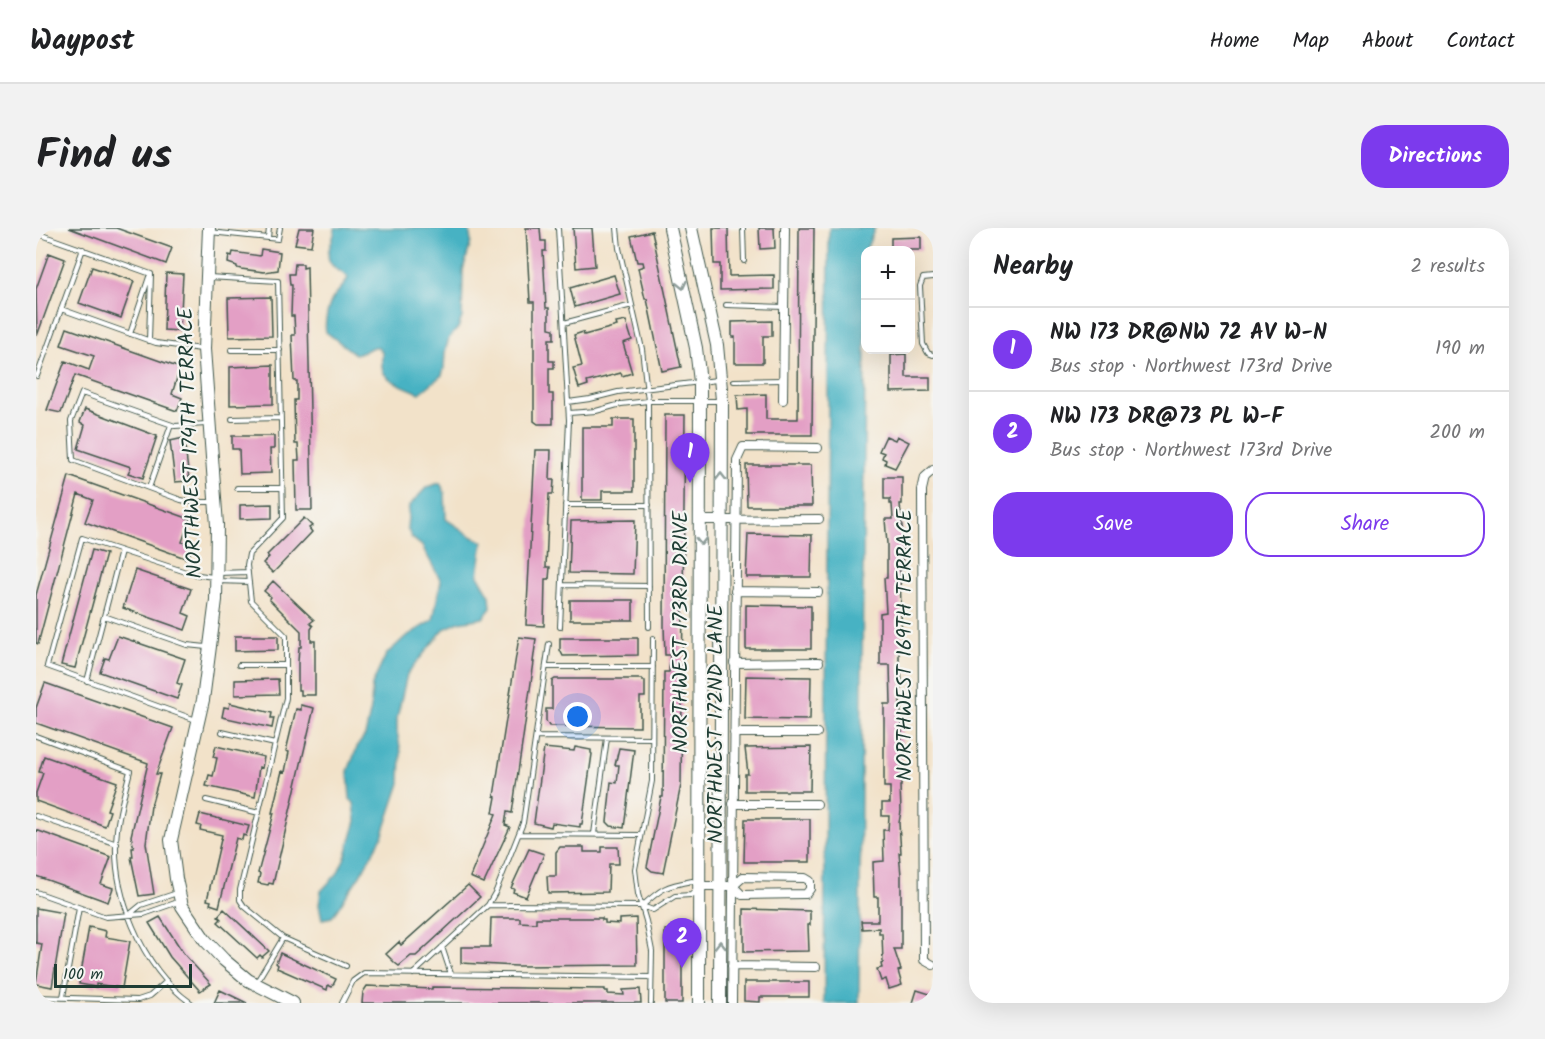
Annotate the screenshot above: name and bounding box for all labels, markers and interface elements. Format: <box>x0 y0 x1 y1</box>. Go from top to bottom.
text: Waypost <box>30 19 134 64</box>
text: Home <box>1210 25 1259 58</box>
text: Map <box>1292 25 1329 58</box>
text: About <box>1362 25 1413 58</box>
text: Contact <box>1446 25 1515 58</box>
text: Find us <box>36 123 172 190</box>
button: Directions <box>1361 125 1509 188</box>
map controls <box>861 246 915 354</box>
button: + <box>861 246 915 300</box>
text: Nearby <box>993 246 1073 288</box>
text: 2 results <box>1410 251 1485 283</box>
one-way arrow <box>675 280 688 290</box>
button: − <box>861 300 915 354</box>
street label: NORTHWEST 174TH TERRACE <box>170 306 212 579</box>
text: NW 173 DR@NW 72 AV W-N <box>1050 316 1327 351</box>
text: 1 <box>1009 333 1016 365</box>
text: 190 m <box>1435 333 1485 365</box>
text: Bus stop · Northwest 173rd Drive <box>1050 351 1332 383</box>
text: NW 173 DR@73 PL W-F <box>1050 400 1283 435</box>
text: 2 <box>1007 417 1018 449</box>
text: 200 m <box>1429 417 1485 449</box>
pin: 1 <box>670 434 710 483</box>
text: Bus stop · Northwest 173rd Drive <box>1050 435 1332 467</box>
one-way arrow <box>715 472 728 481</box>
button: Save <box>993 492 1233 557</box>
button: Share <box>1245 492 1485 557</box>
street label: NORTHWEST 169TH TERRACE <box>889 508 922 781</box>
street label: NORTHWEST 173RD DRIVE <box>665 510 698 753</box>
one-way arrow <box>695 537 707 546</box>
street label: NORTHWEST 172ND LANE <box>700 604 733 844</box>
your location <box>563 702 592 731</box>
pin: 2 <box>662 918 702 968</box>
one-way arrow <box>714 940 726 949</box>
scale bar <box>54 961 192 988</box>
text: 100 m <box>63 962 103 987</box>

